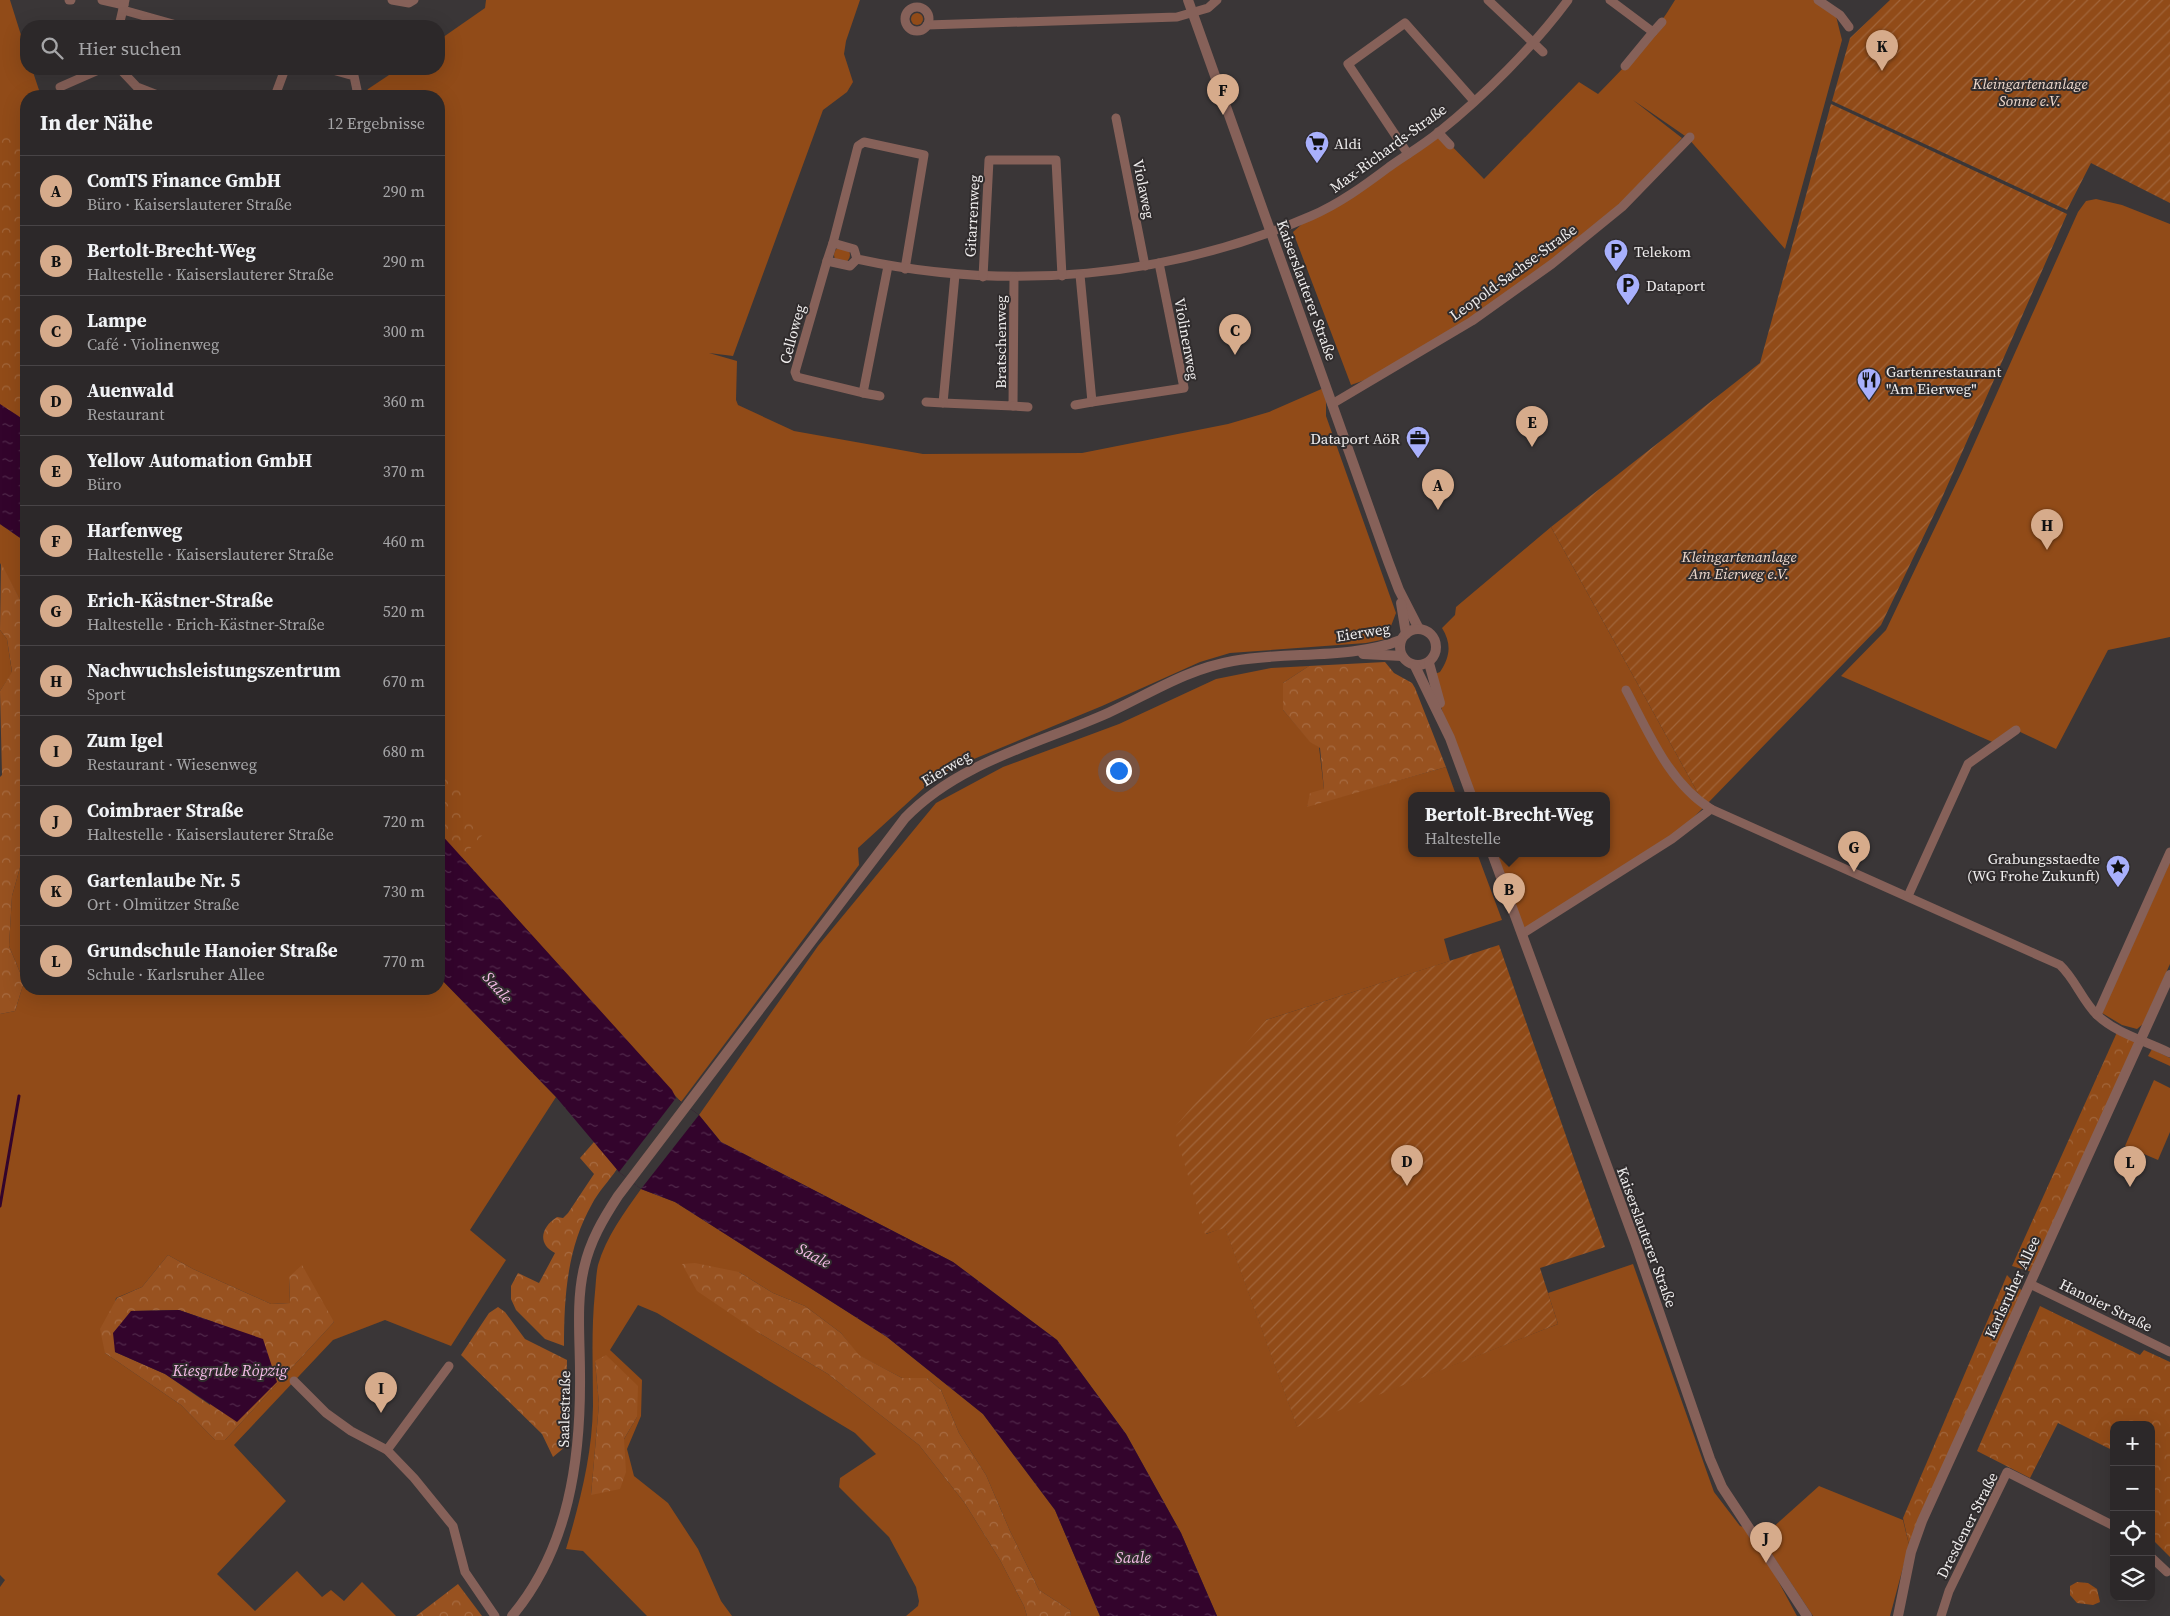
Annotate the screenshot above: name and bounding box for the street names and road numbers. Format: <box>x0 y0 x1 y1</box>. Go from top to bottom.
street label: Max-Richards-Straße <box>1325 98 1451 198</box>
street label: Violaweg <box>1128 157 1160 221</box>
street label: Gitarrenweg <box>959 174 985 258</box>
street label: Kaiserslauterer Straße <box>1272 217 1342 364</box>
street label: Leopold-Sachse-Straße <box>1445 219 1581 325</box>
street label: Bratschenweg <box>990 295 1011 389</box>
street label: Violinenweg <box>1169 296 1205 382</box>
street label: Celloweg <box>774 302 810 366</box>
street label: Eierweg <box>1335 617 1392 647</box>
street label: Eierweg <box>917 745 975 791</box>
street label: Kaiserslauterer Straße <box>1612 1164 1682 1311</box>
street label: Karlsruher Allee <box>1979 1232 2045 1341</box>
street label: Hanoier Straße <box>2056 1273 2156 1337</box>
street label: Saalestraße <box>553 1370 575 1448</box>
street label: Dresdener Straße <box>1931 1468 2003 1582</box>

